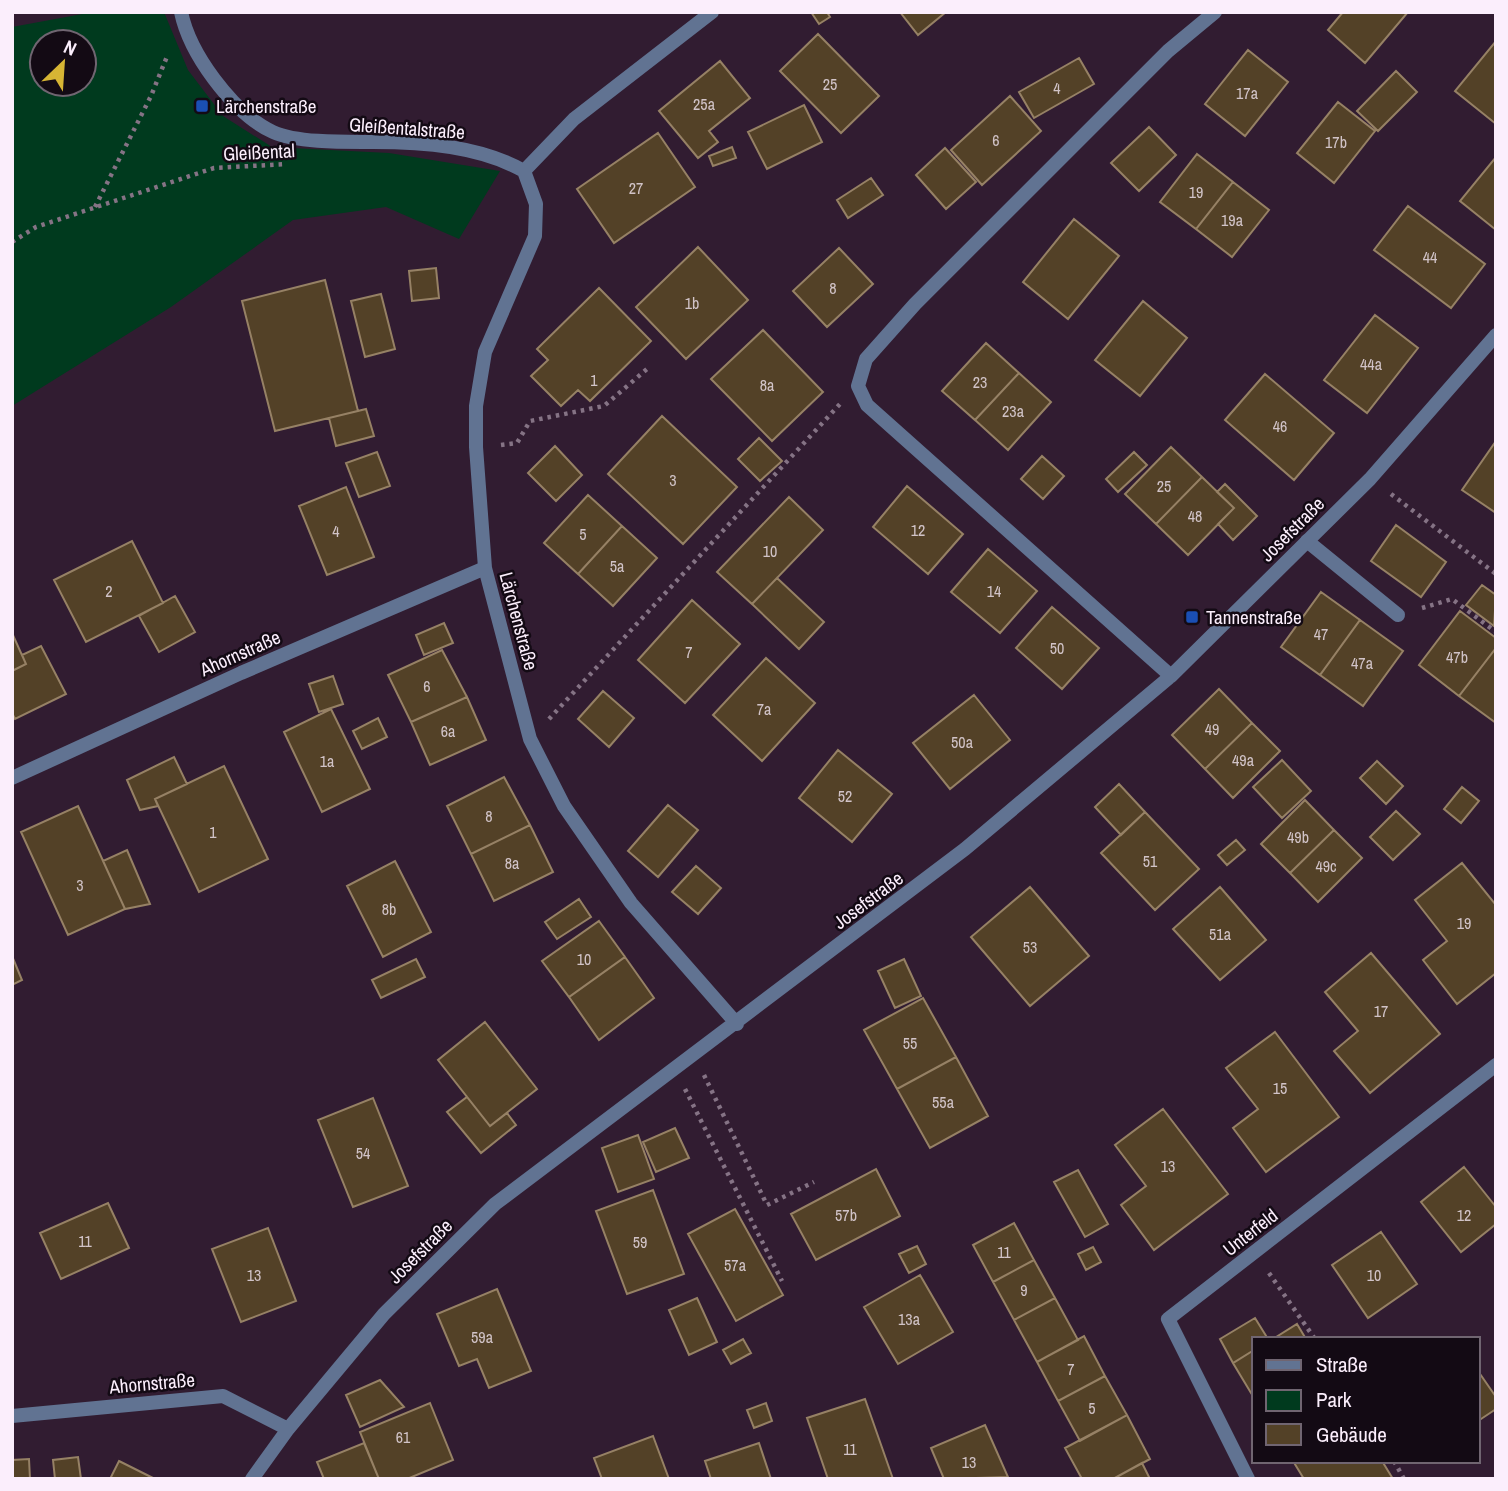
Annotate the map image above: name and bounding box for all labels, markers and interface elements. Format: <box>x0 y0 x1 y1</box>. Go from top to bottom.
north arrow <box>28 28 98 98</box>
text: N <box>60 33 81 62</box>
house number: 25 <box>823 73 837 95</box>
house number: 4 <box>1053 77 1061 99</box>
house number: 17a <box>1236 82 1259 104</box>
place label: Lärchenstraße <box>216 93 316 119</box>
house number: 25a <box>693 93 716 115</box>
marker: Lärchenstraße <box>194 98 210 114</box>
street label: Gleißentalstraße <box>348 111 466 145</box>
house number: 6 <box>992 129 1000 151</box>
house number: 17b <box>1325 131 1347 153</box>
street label: Gleißental <box>222 137 296 167</box>
house number: 27 <box>629 177 643 199</box>
house number: 19 <box>1189 181 1203 203</box>
house number: 19a <box>1221 209 1244 231</box>
house number: 44 <box>1423 246 1437 268</box>
house number: 8 <box>829 277 837 299</box>
house number: 1b <box>685 292 699 314</box>
house number: 44a <box>1360 353 1383 375</box>
house number: 1 <box>590 369 598 391</box>
house number: 23 <box>973 371 987 393</box>
house number: 8a <box>760 374 775 396</box>
house number: 23a <box>1002 400 1025 422</box>
house number: 46 <box>1273 415 1287 437</box>
house number: 3 <box>669 469 677 491</box>
house number: 25 <box>1157 475 1171 497</box>
street label: Josefstraße <box>1254 491 1330 567</box>
house number: 48 <box>1188 505 1202 527</box>
house number: 12 <box>911 519 925 541</box>
house number: 4 <box>332 520 340 542</box>
house number: 5 <box>579 523 587 545</box>
house number: 10 <box>763 540 777 562</box>
house number: 5a <box>610 555 625 577</box>
street label: Lärchenstraße <box>493 569 545 673</box>
house number: 2 <box>105 580 113 602</box>
house number: 14 <box>987 580 1001 602</box>
place label: Tannenstraße <box>1206 604 1302 630</box>
marker: Tannenstraße <box>1184 609 1200 625</box>
house number: 47 <box>1314 623 1328 645</box>
street label: Ahornstraße <box>195 624 284 683</box>
house number: 50 <box>1050 637 1064 659</box>
house number: 7 <box>685 641 693 663</box>
house number: 47b <box>1446 646 1468 668</box>
house number: 47a <box>1351 652 1374 674</box>
house number: 6 <box>423 675 431 697</box>
house number: 7a <box>757 698 772 720</box>
house number: 49 <box>1205 718 1219 740</box>
house number: 6a <box>441 720 456 742</box>
house number: 50a <box>951 731 974 753</box>
house number: 49a <box>1232 749 1255 771</box>
house number: 1a <box>320 750 335 772</box>
house number: 52 <box>838 785 852 807</box>
house number: 8 <box>485 805 493 827</box>
house number: 1 <box>209 821 217 843</box>
house number: 49b <box>1287 826 1309 848</box>
house number: 51 <box>1143 850 1158 872</box>
house number: 8a <box>505 852 520 874</box>
house number: 49c <box>1315 855 1337 877</box>
street label: Josefstraße <box>828 865 908 935</box>
house number: 3 <box>76 874 84 896</box>
house number: 8b <box>382 898 396 920</box>
house number: 19 <box>1457 912 1471 934</box>
house number: 51a <box>1209 923 1232 945</box>
house number: 53 <box>1023 936 1037 958</box>
house number: 10 <box>577 948 591 970</box>
house number: 17 <box>1374 1000 1388 1022</box>
house number: 55 <box>903 1032 917 1054</box>
house number: 15 <box>1273 1077 1287 1099</box>
house number: 55a <box>932 1091 955 1113</box>
house number: 54 <box>356 1142 370 1164</box>
house number: 13 <box>1161 1155 1175 1177</box>
street label: Unterfeld <box>1217 1202 1283 1262</box>
house number: 57b <box>835 1204 857 1226</box>
house number: 12 <box>1457 1204 1471 1226</box>
street label: Josefstraße <box>382 1213 458 1289</box>
house number: 11 <box>78 1230 93 1252</box>
house number: 59 <box>633 1231 647 1253</box>
house number: 11 <box>997 1241 1012 1263</box>
house number: 57a <box>724 1254 747 1276</box>
house number: 13 <box>247 1264 261 1286</box>
house number: 10 <box>1367 1264 1381 1286</box>
house number: 9 <box>1020 1279 1028 1301</box>
house number: 13a <box>898 1308 921 1330</box>
house number: 59a <box>471 1326 494 1348</box>
legend <box>1252 1337 1480 1463</box>
text: Straße <box>1316 1350 1368 1379</box>
house number: 7 <box>1067 1358 1075 1380</box>
street label: Ahornstraße <box>107 1366 196 1400</box>
text: Park <box>1316 1385 1352 1414</box>
house number: 5 <box>1088 1397 1096 1419</box>
text: Gebäude <box>1316 1420 1387 1449</box>
house number: 61 <box>396 1426 411 1448</box>
house number: 11 <box>843 1438 858 1460</box>
house number: 13 <box>962 1451 976 1473</box>

